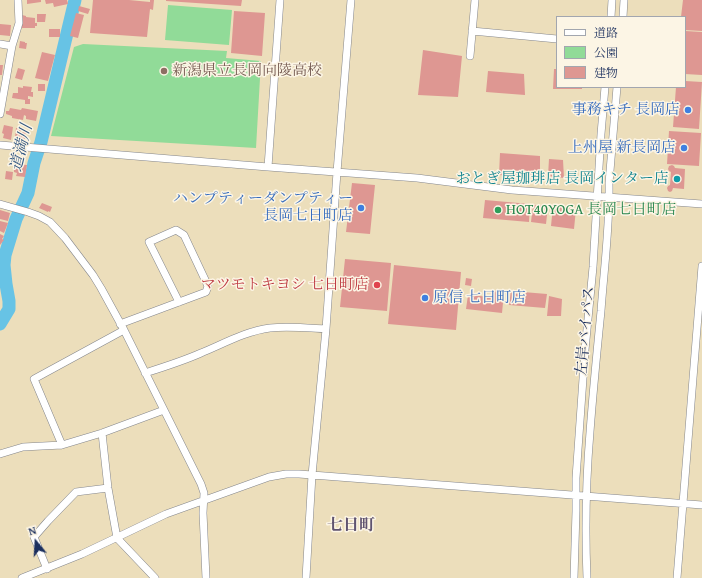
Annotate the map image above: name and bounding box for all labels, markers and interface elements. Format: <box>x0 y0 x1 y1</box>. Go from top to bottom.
legend <box>556 16 686 88</box>
text: 道路 <box>594 24 618 41</box>
text: 公園 <box>594 44 618 61</box>
place label: 新潟県立長岡向陵高校 <box>172 62 322 80</box>
text: 建物 <box>594 64 618 81</box>
marker: 新潟県立長岡向陵高校 <box>159 66 169 76</box>
place label: 事務キチ 長岡店 <box>572 101 680 119</box>
marker: 事務キチ 長岡店 <box>683 105 693 115</box>
water label: 道満川 <box>7 122 37 174</box>
place label: 上州屋 新長岡店 <box>568 139 676 157</box>
marker: 上州屋 新長岡店 <box>679 143 689 153</box>
place label: おとぎ屋珈琲店 長岡インター店 <box>456 170 669 188</box>
marker: おとぎ屋珈琲店 長岡インター店 <box>672 174 682 184</box>
place label: ハンプティーダンプティー 長岡七日町店 <box>173 190 353 225</box>
place label: HOT40YOGA 長岡七日町店 <box>506 201 677 219</box>
marker: ハンプティーダンプティー 長岡七日町店 <box>356 203 366 213</box>
marker: HOT40YOGA 長岡七日町店 <box>493 205 503 215</box>
place label: マツモトキヨシ 七日町店 <box>201 276 369 294</box>
marker: マツモトキヨシ 七日町店 <box>372 280 382 290</box>
street label: 左岸バイパス <box>573 285 599 377</box>
place label: 原信 七日町店 <box>433 289 526 307</box>
marker: 原信 七日町店 <box>420 293 430 303</box>
district label: 七日町 <box>327 516 375 536</box>
north arrow <box>16 522 56 562</box>
text: N <box>26 522 38 539</box>

